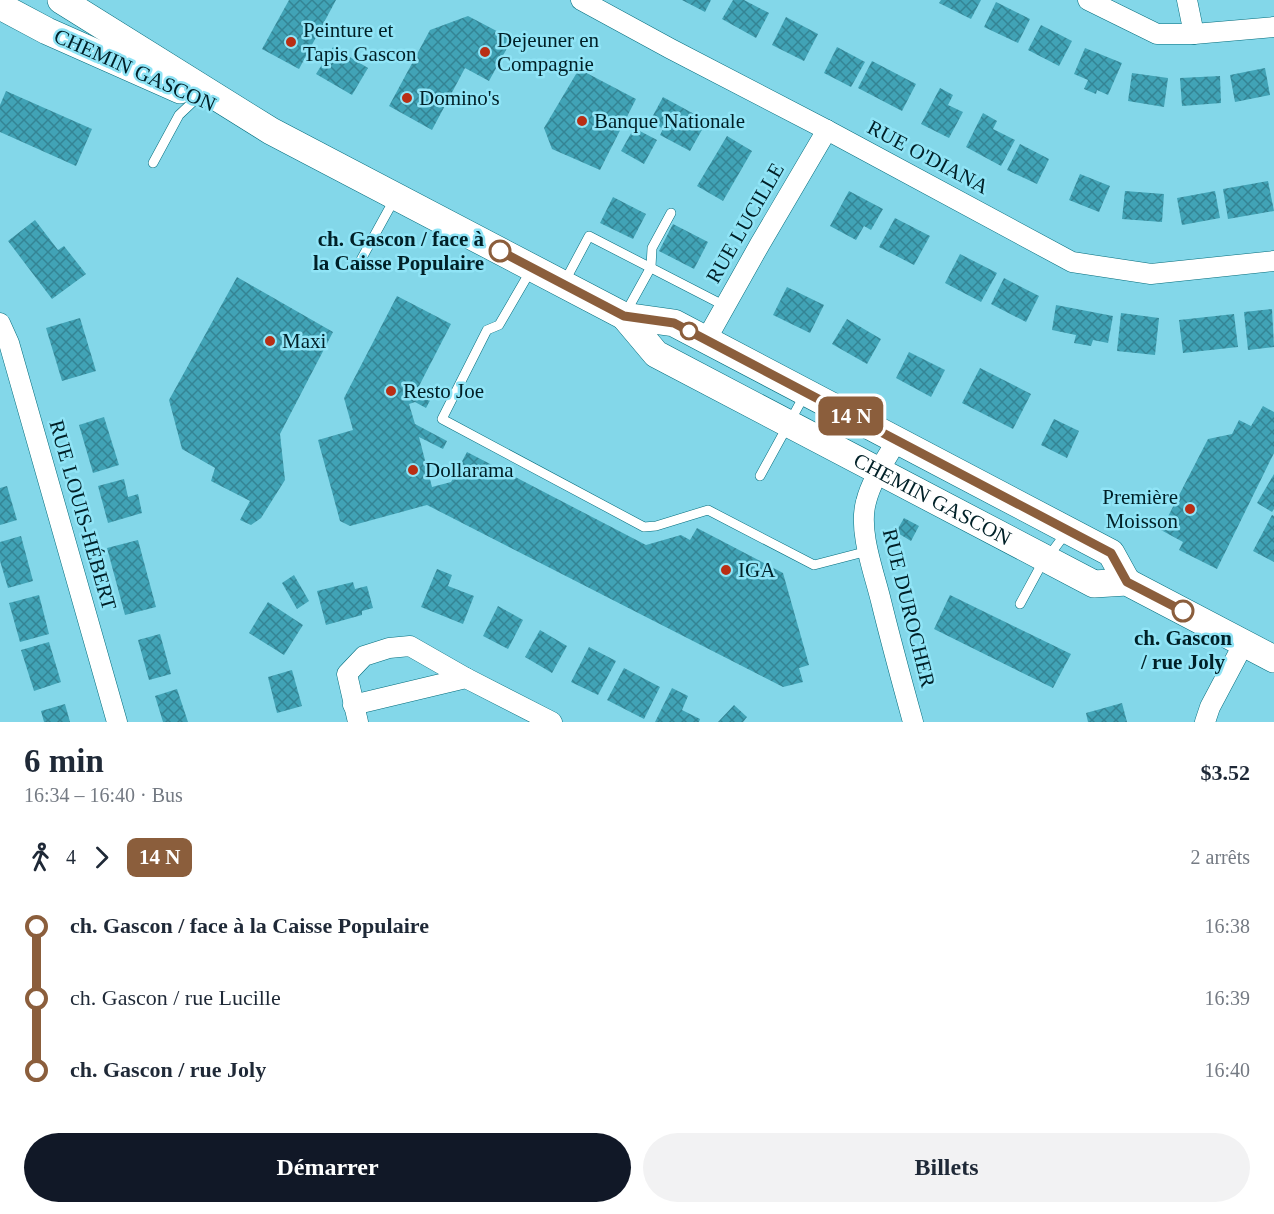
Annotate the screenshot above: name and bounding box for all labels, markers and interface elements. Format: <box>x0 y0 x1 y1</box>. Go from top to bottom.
place label: Peinture et Tapis Gascon <box>303 18 417 66</box>
street label: CHEMIN GASCON <box>50 24 220 116</box>
place label: Dejeuner en Compagnie <box>497 28 600 76</box>
marker: Peinture et Tapis Gascon <box>284 35 298 49</box>
marker: Dejeuner en Compagnie <box>478 45 492 59</box>
place label: Domino's <box>419 86 500 110</box>
marker: Domino's <box>400 91 414 105</box>
place label: Banque Nationale <box>594 109 745 133</box>
marker: Banque Nationale <box>575 114 589 128</box>
street label: RUE O'DIANA <box>863 115 993 199</box>
street label: RUE LUCILLE <box>701 159 789 287</box>
place label: ch. Gascon / face à la Caisse Populaire <box>313 227 484 275</box>
marker: ch. Gascon / face à la Caisse Populaire <box>489 240 511 262</box>
unlabelled marker <box>680 322 698 340</box>
place label: Maxi <box>282 329 326 353</box>
marker: Maxi <box>263 334 277 348</box>
place label: Resto Joe <box>403 379 484 403</box>
marker: Resto Joe <box>384 384 398 398</box>
line badge: 14 N <box>809 396 893 436</box>
text: 14 N <box>830 404 872 428</box>
street label: RUE LOUIS-HÉBERT <box>44 417 122 613</box>
street label: CHEMIN GASCON <box>850 448 1015 550</box>
place label: Dollarama <box>425 458 514 482</box>
marker: Dollarama <box>406 463 420 477</box>
place label: Première Moisson <box>1102 485 1178 533</box>
marker: Première Moisson <box>1183 502 1197 516</box>
street label: RUE DUROCHER <box>878 526 940 690</box>
place label: IGA <box>738 558 776 582</box>
marker: IGA <box>719 563 733 577</box>
marker: ch. Gascon / rue Joly <box>1172 600 1194 622</box>
place label: ch. Gascon / rue Joly <box>1134 626 1232 674</box>
text: 6 min <box>24 743 104 779</box>
text: $3.52 <box>1201 760 1250 785</box>
text: 16:34 – 16:40 · Bus <box>24 784 183 806</box>
icon: walk <box>24 841 57 874</box>
icon: forward <box>85 841 118 874</box>
text: 14 N <box>139 845 180 869</box>
text: 4 <box>66 846 76 868</box>
text: 2 arrêts <box>1191 846 1250 868</box>
text: ch. Gascon / face à la Caisse Populaire <box>70 913 429 938</box>
text: 16:38 <box>1204 915 1250 937</box>
text: ch. Gascon / rue Lucille <box>70 985 281 1010</box>
text: 16:39 <box>1204 987 1250 1009</box>
text: ch. Gascon / rue Joly <box>70 1057 266 1082</box>
text: 16:40 <box>1204 1059 1250 1081</box>
button: Démarrer <box>24 1133 631 1202</box>
button: Billets <box>643 1133 1250 1202</box>

